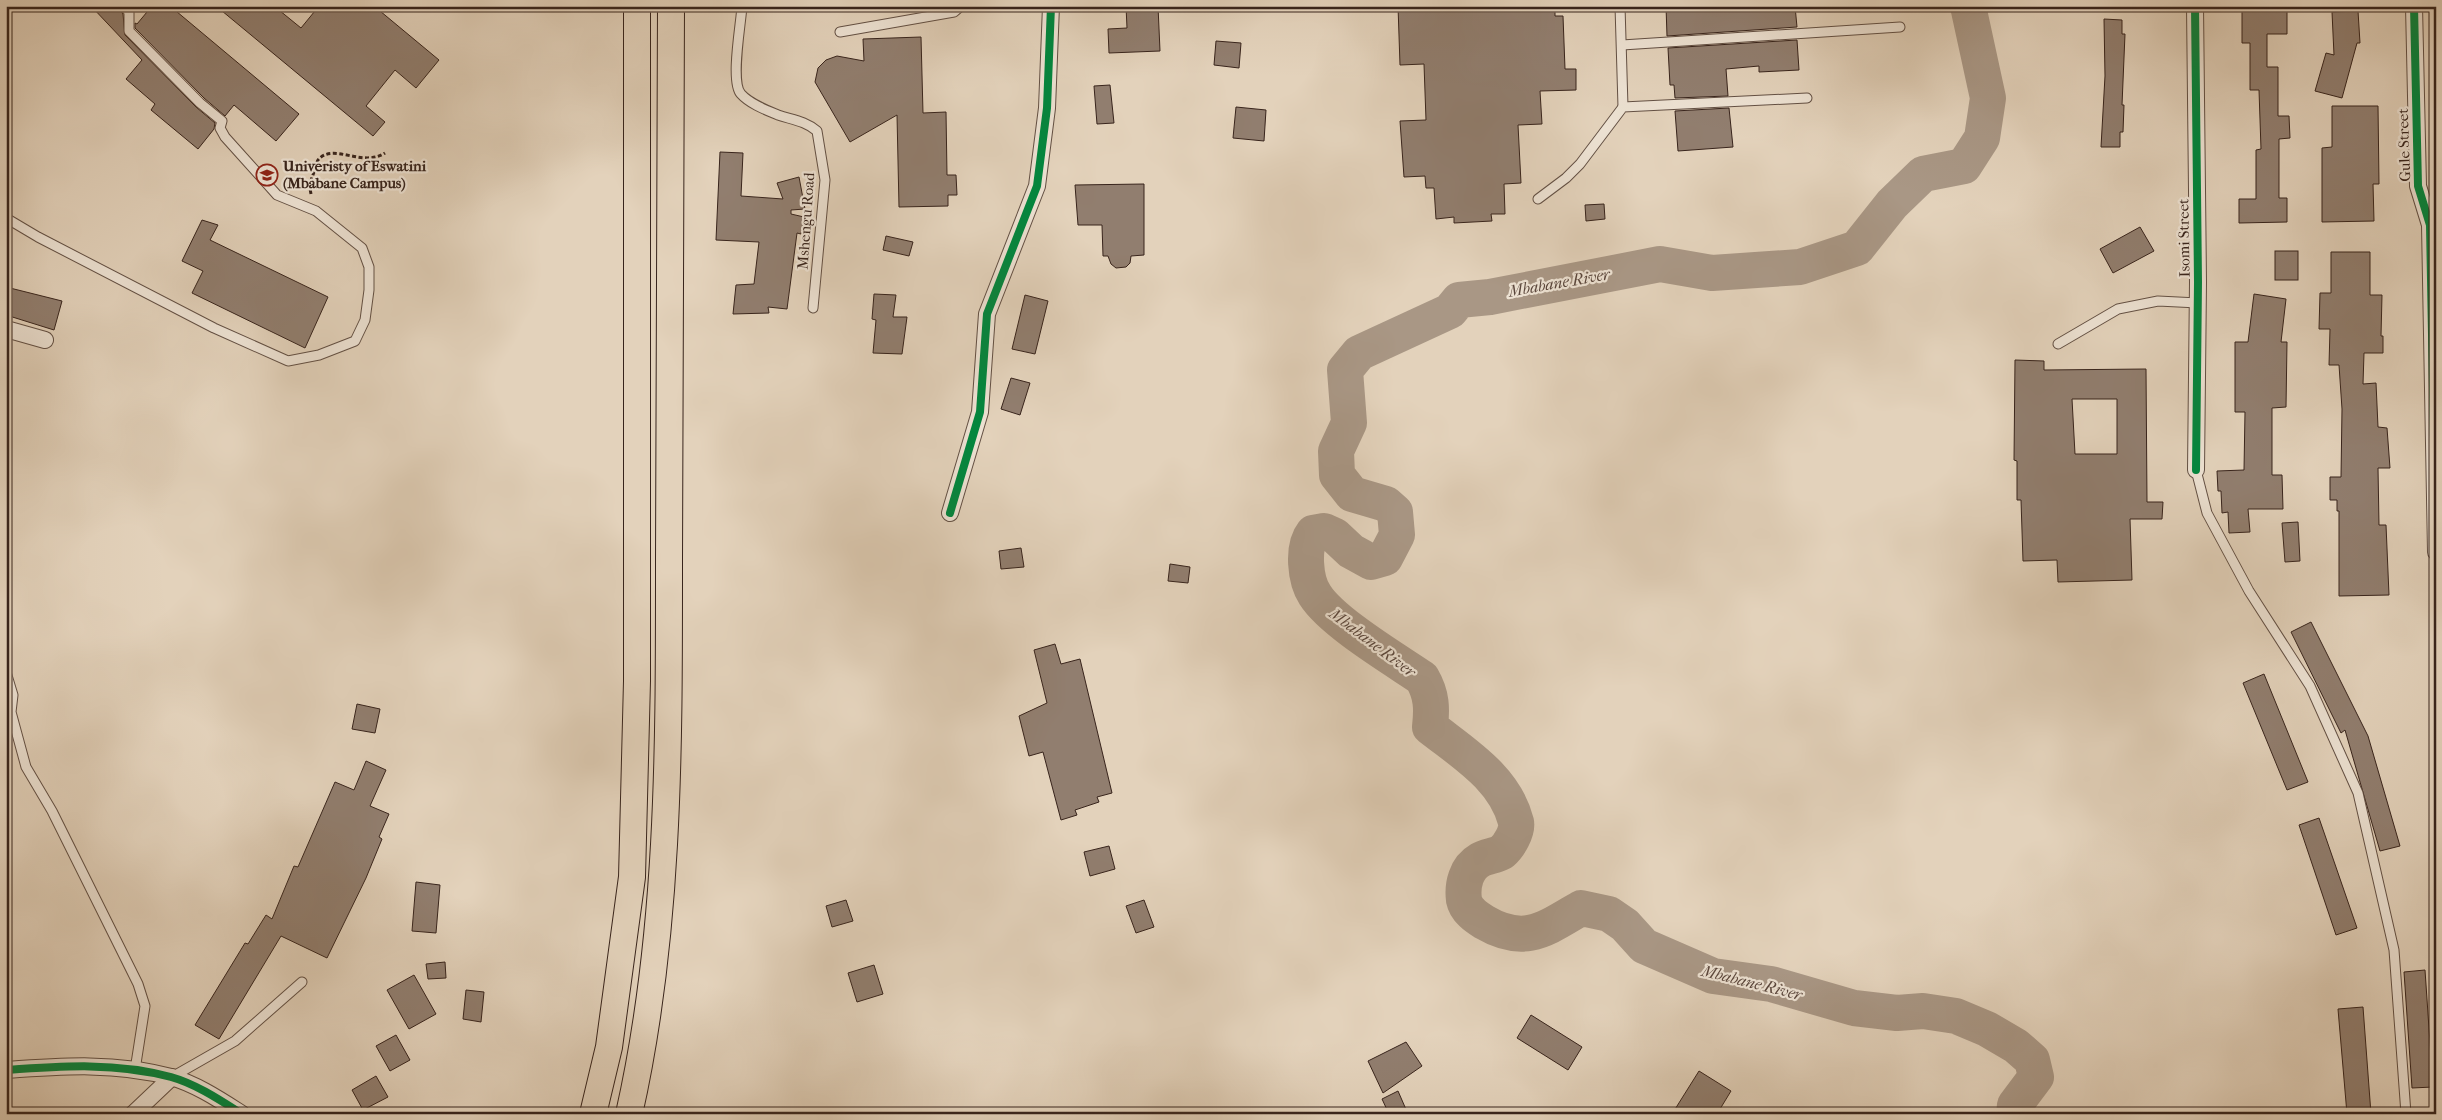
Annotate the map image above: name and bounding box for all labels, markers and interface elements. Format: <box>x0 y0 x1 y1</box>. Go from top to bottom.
street label: Gule Street <box>2394 107 2414 182</box>
place label: Univeristy of Eswatini (Mbabane Campus) <box>282 157 427 192</box>
school or university icon: Univeristy of Eswatini (Mbabane Campus) <box>255 163 279 187</box>
street label: Mshengu Road <box>794 171 818 270</box>
street label: Isomi Street <box>2174 198 2194 277</box>
water label: Mbabane River <box>1506 264 1613 301</box>
water label: Mbabane River <box>1325 603 1421 682</box>
water label: Mbabane River <box>1699 961 1806 1005</box>

